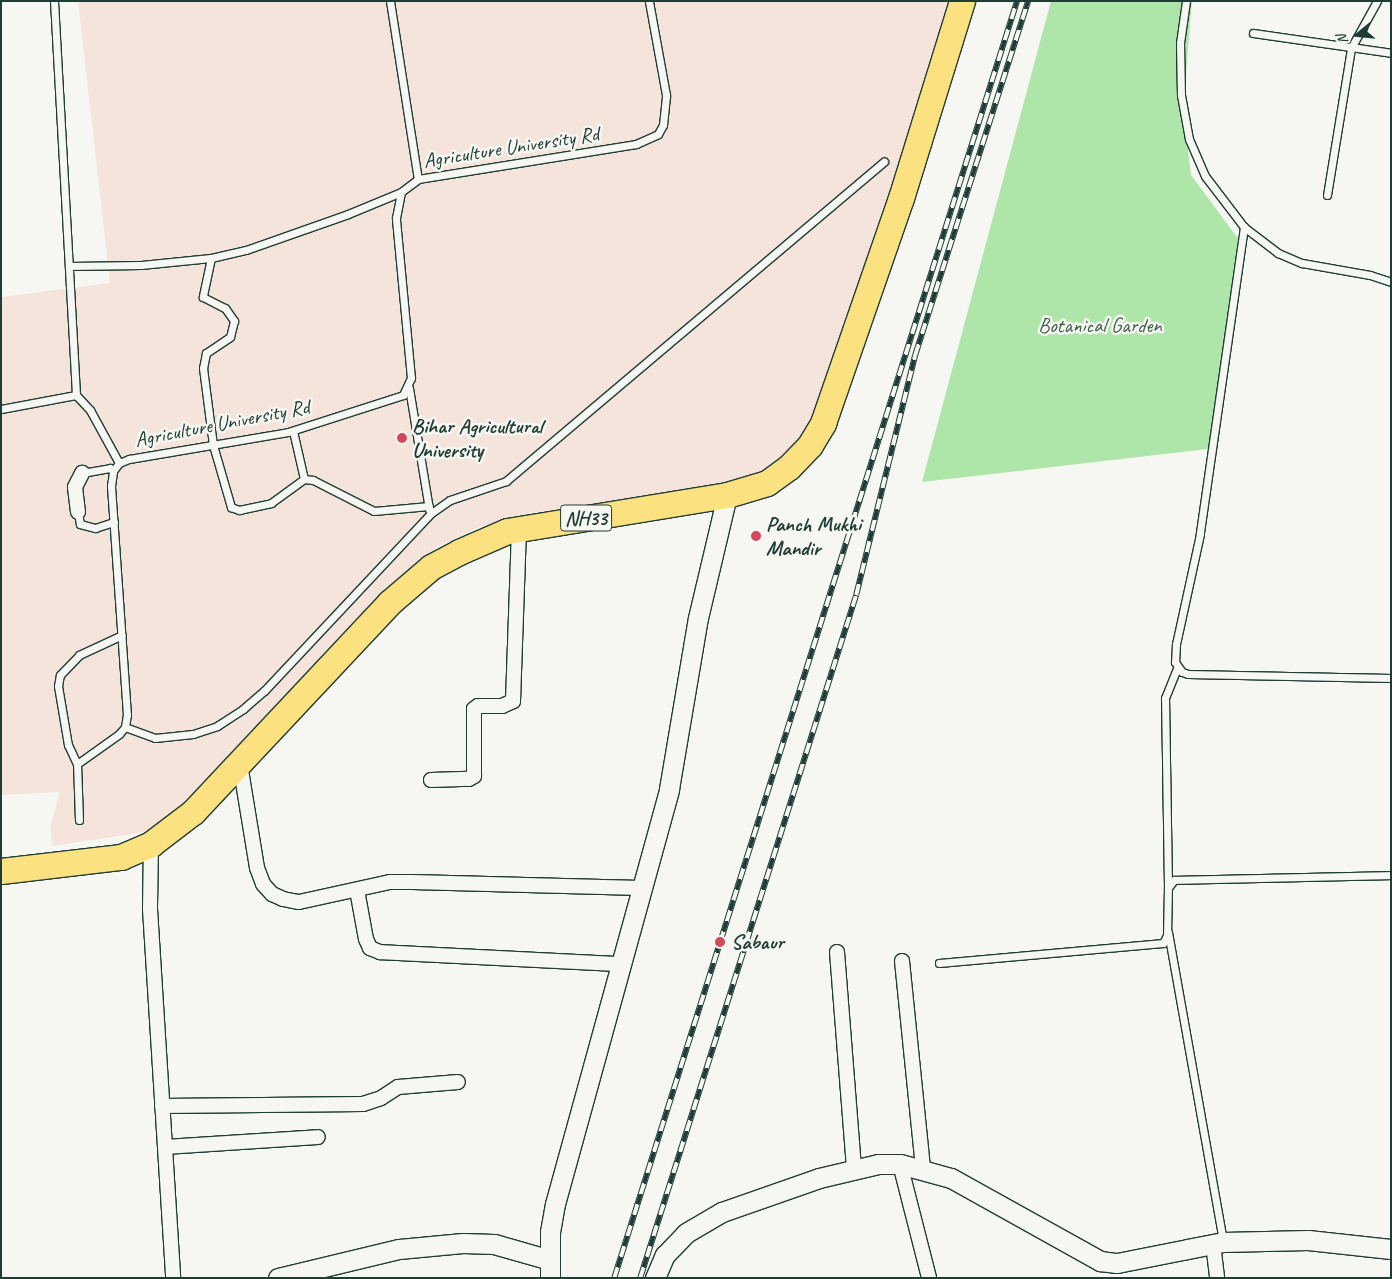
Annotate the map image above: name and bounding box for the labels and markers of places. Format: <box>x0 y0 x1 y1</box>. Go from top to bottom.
place label: Bihar Agricultural University <box>412 413 543 463</box>
marker: Bihar Agricultural University <box>396 432 408 444</box>
place label: Panch Mukhi Mandir <box>766 511 861 561</box>
marker: Panch Mukhi Mandir <box>750 530 762 542</box>
place label: Sabaur <box>731 929 784 955</box>
marker: Sabaur <box>713 935 727 949</box>

